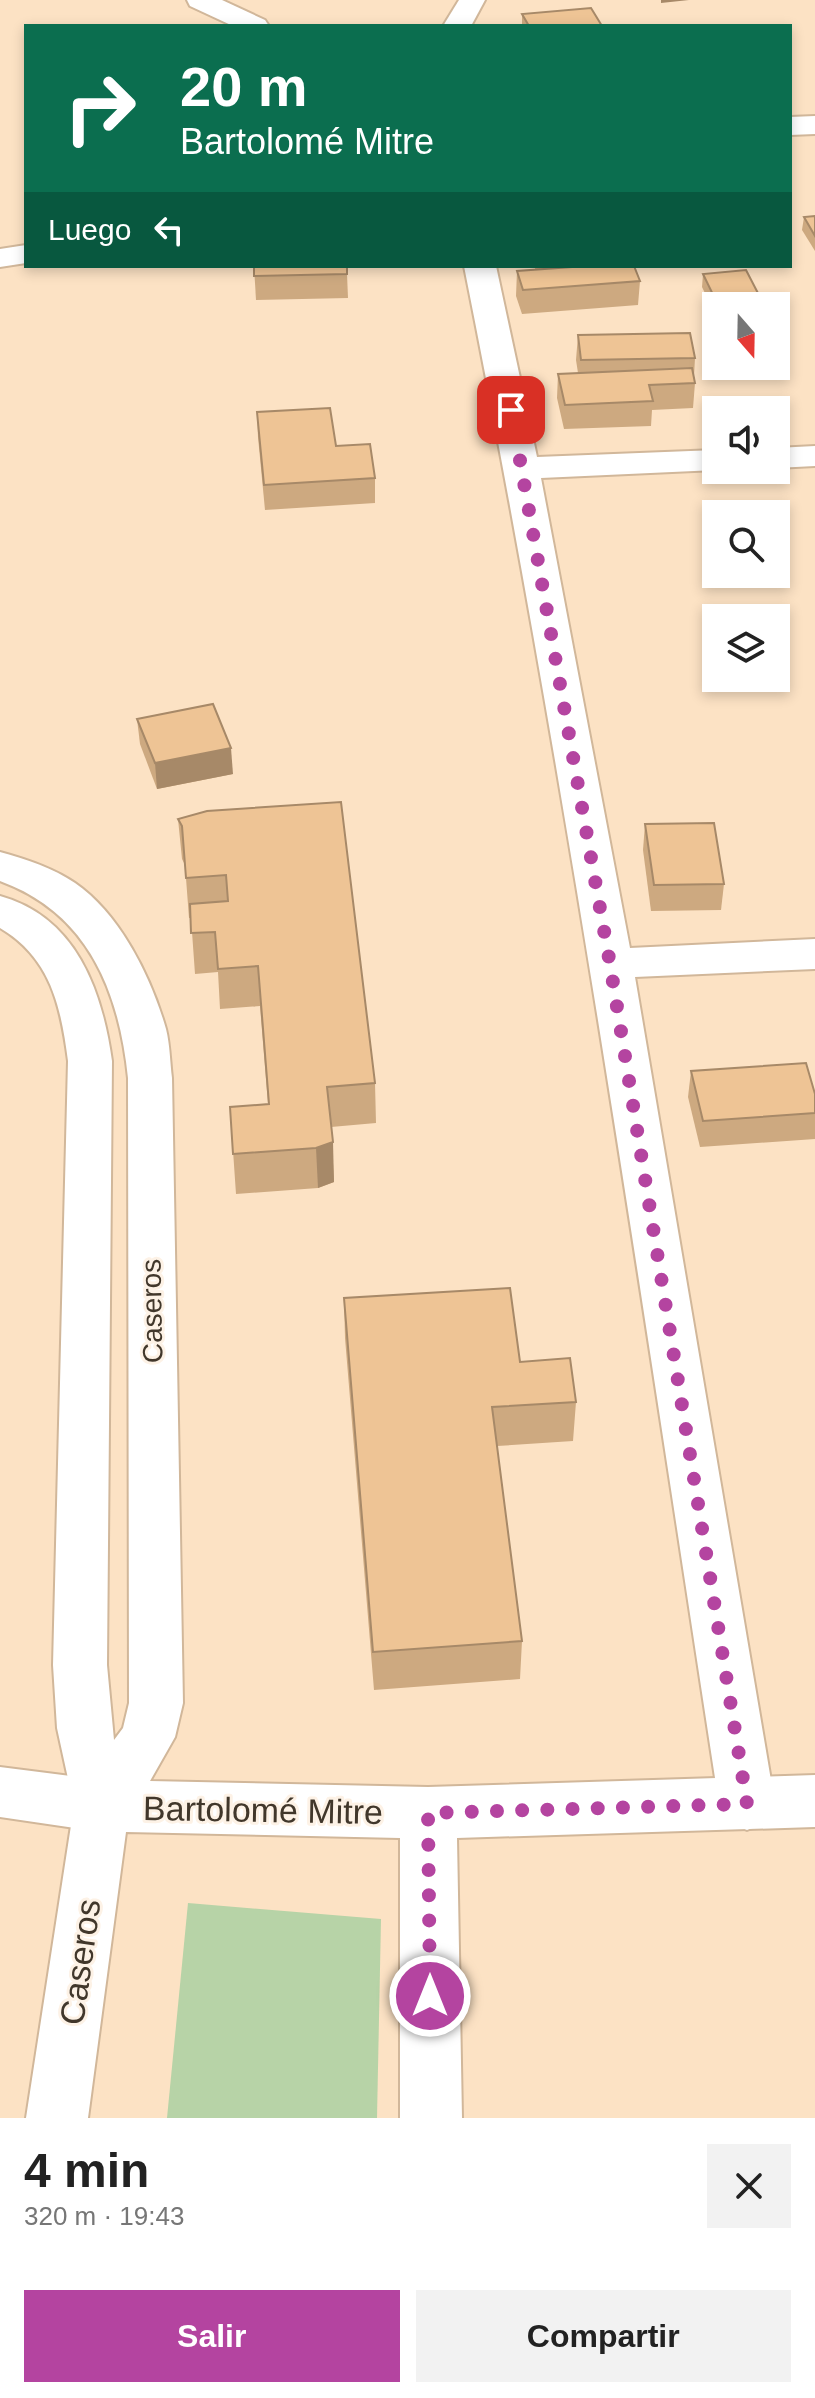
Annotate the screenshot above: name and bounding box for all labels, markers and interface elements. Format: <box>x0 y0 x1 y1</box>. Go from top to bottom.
text: 20 m <box>180 55 308 118</box>
icon: right <box>48 56 152 160</box>
text: Bartolomé Mitre <box>180 121 434 162</box>
icon: left <box>147 208 191 252</box>
text: Luego <box>48 213 131 246</box>
north arrow <box>702 292 790 380</box>
map controls <box>702 292 790 692</box>
pin <box>477 376 545 444</box>
icon: arrive <box>489 388 533 432</box>
button: sound <box>702 396 790 484</box>
button: search <box>702 500 790 588</box>
button: layers <box>702 604 790 692</box>
street label: Caseros <box>136 1259 168 1363</box>
street label: Bartolomé Mitre <box>143 1789 383 1831</box>
street label: Caseros <box>52 1897 108 2027</box>
position arrow <box>388 1954 472 2038</box>
text: 4 min <box>24 2144 149 2197</box>
button: close <box>707 2144 791 2228</box>
text: 320 m · 19:43 <box>24 2201 184 2231</box>
button: Salir <box>24 2290 400 2382</box>
button: Compartir <box>416 2290 791 2382</box>

